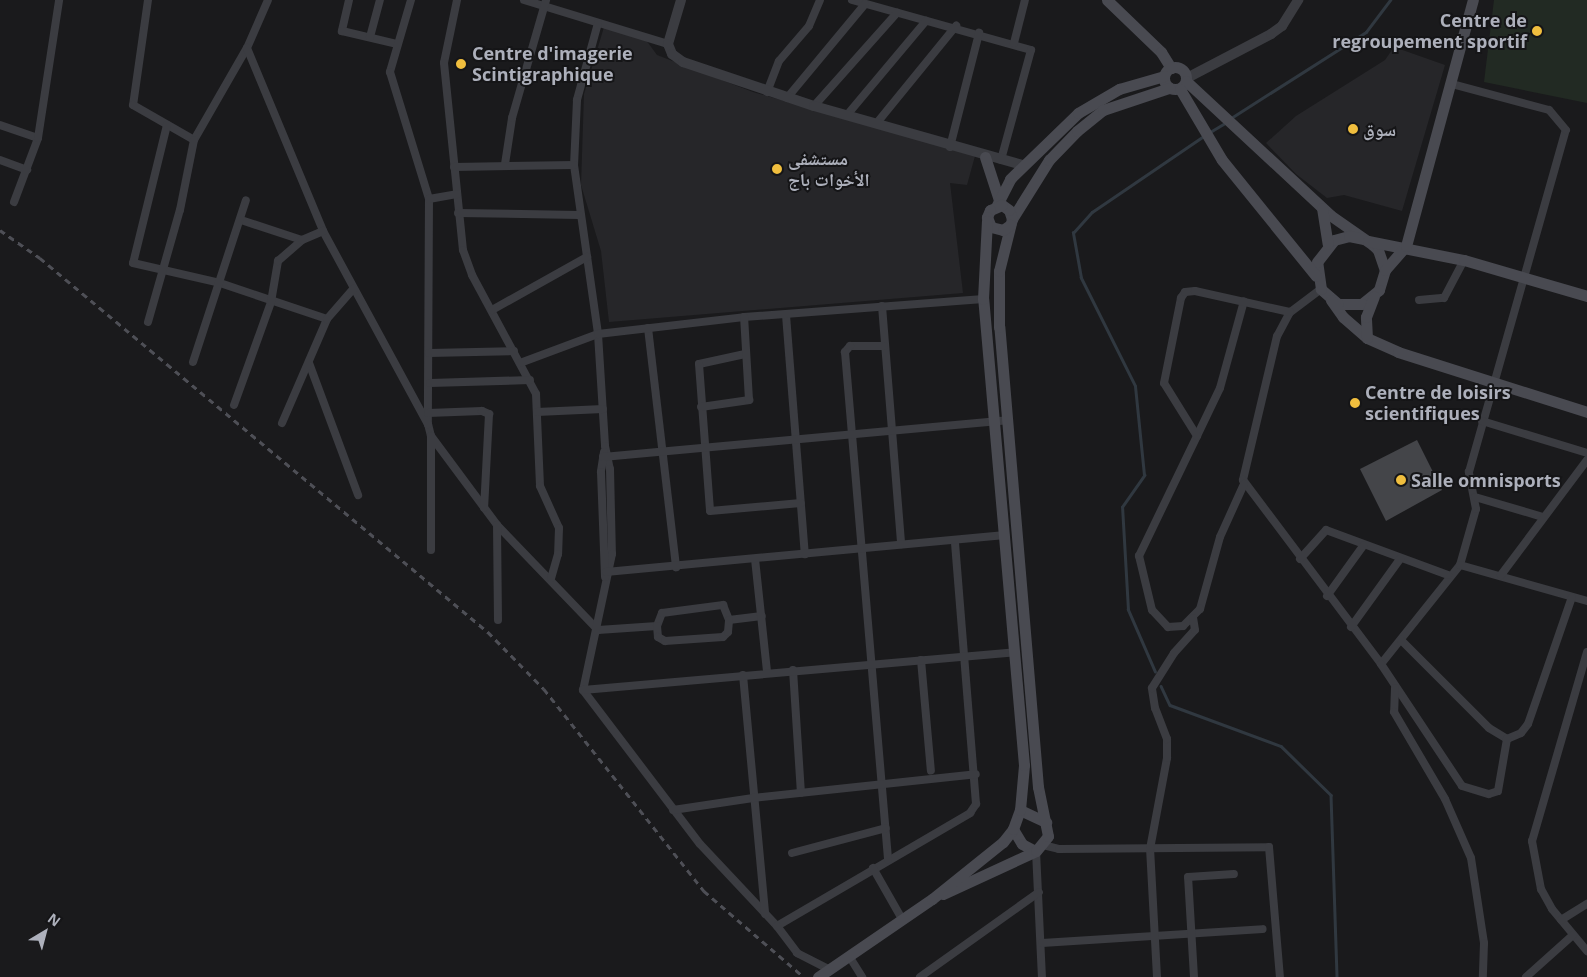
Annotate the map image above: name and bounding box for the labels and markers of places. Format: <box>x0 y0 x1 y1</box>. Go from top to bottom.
place label: Centre de regroupement sportif <box>1332 10 1527 52</box>
marker: Centre de regroupement sportif <box>1531 25 1543 37</box>
place label: Centre d'imagerie Scintigraphique <box>472 43 633 86</box>
marker: Centre d'imagerie Scintigraphique <box>454 57 468 71</box>
place label: سوق <box>1363 118 1396 140</box>
marker: سوق <box>1347 123 1359 135</box>
place label: مستشفى الأخوات باج <box>788 148 870 190</box>
marker: مستشفى الأخوات باج <box>770 162 784 176</box>
place label: Centre de loisirs scientifiques <box>1365 382 1511 424</box>
marker: Centre de loisirs scientifiques <box>1349 397 1361 409</box>
place label: Salle omnisports <box>1411 469 1561 491</box>
marker: Salle omnisports <box>1395 474 1407 486</box>

